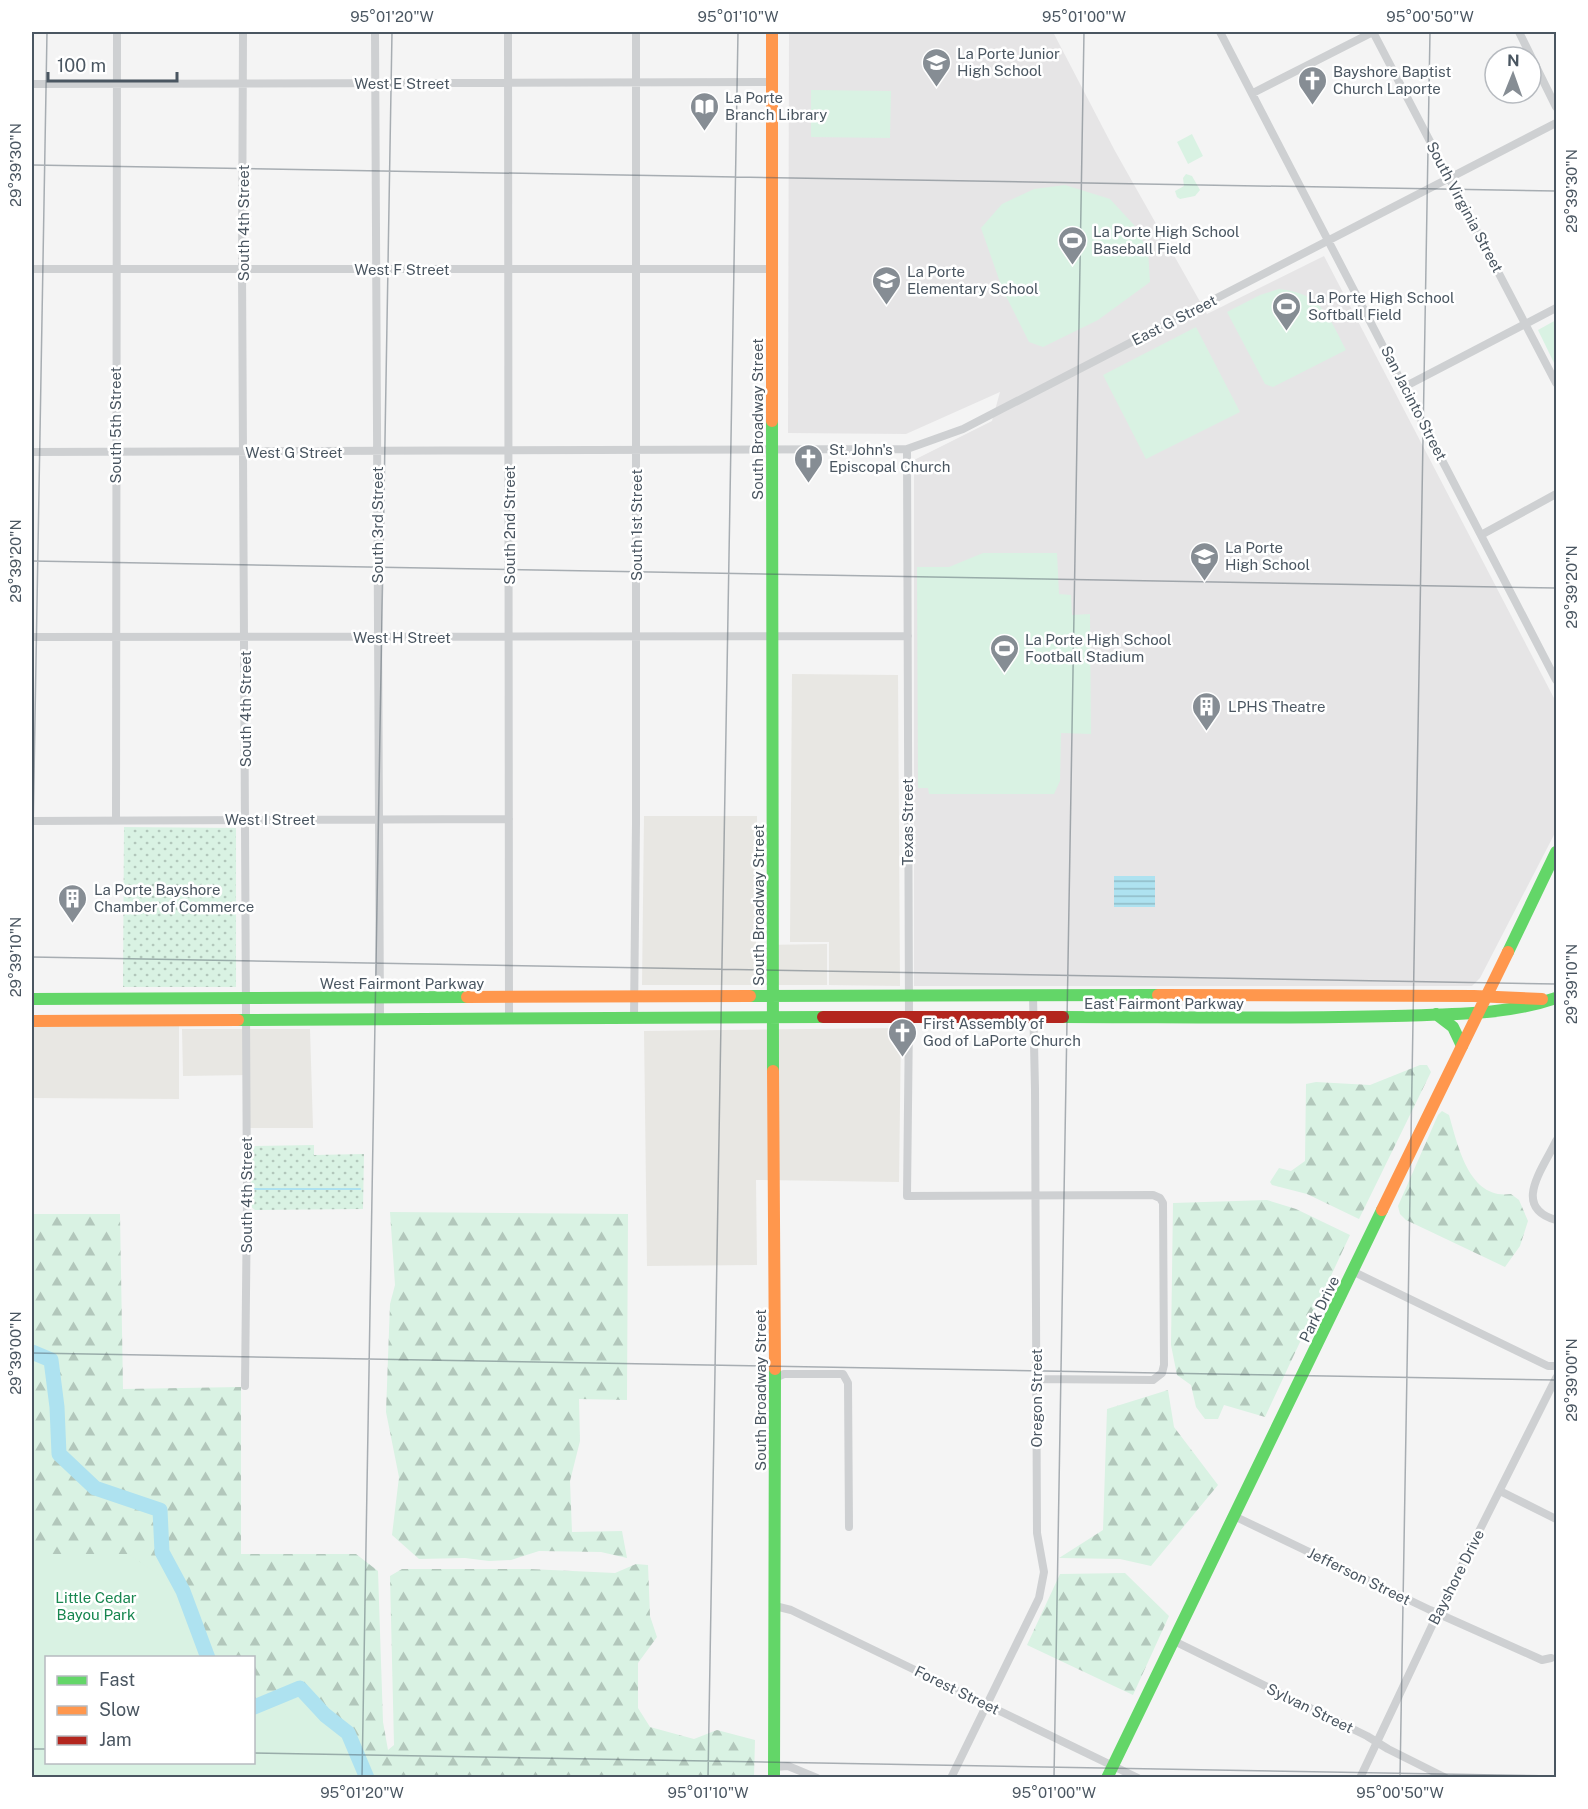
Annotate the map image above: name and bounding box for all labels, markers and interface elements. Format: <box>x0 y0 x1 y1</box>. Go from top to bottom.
text: 95°01'20"W <box>350 8 434 25</box>
text: 95°01'10"W <box>698 8 778 25</box>
text: 95°01'00"W <box>1042 8 1126 25</box>
text: 95°00'50"W <box>1386 8 1474 25</box>
scale bar <box>48 45 177 83</box>
place label: La Porte Junior High School <box>957 45 1060 79</box>
north arrow <box>1483 45 1543 105</box>
school or university icon: La Porte Junior High School <box>920 46 952 88</box>
text: N <box>1507 51 1520 70</box>
text: 100 m <box>57 55 106 76</box>
place label: Bayshore Baptist Church Laporte <box>1333 63 1451 97</box>
church icon: Bayshore Baptist Church Laporte <box>1296 64 1328 106</box>
street label: West E Street <box>354 75 450 92</box>
place label: La Porte Branch Library <box>725 89 827 123</box>
library icon: La Porte Branch Library <box>688 90 720 132</box>
text: 29°39'30"N <box>7 123 24 207</box>
street label: South Virginia Street <box>1423 139 1507 275</box>
text: 29°39'30"N <box>1563 149 1580 233</box>
street label: South 4th Street <box>235 164 252 281</box>
place label: La Porte High School Baseball Field <box>1093 223 1240 257</box>
sports icon: La Porte High School Baseball Field <box>1056 224 1088 266</box>
street label: West F Street <box>354 261 450 278</box>
place label: La Porte Elementary School <box>907 263 1039 297</box>
school or university icon: La Porte Elementary School <box>870 264 902 306</box>
place label: La Porte High School Softball Field <box>1308 289 1455 323</box>
sports icon: La Porte High School Softball Field <box>1271 290 1303 332</box>
street label: East G Street <box>1129 291 1219 349</box>
street label: South Broadway Street <box>749 338 766 500</box>
street label: San Jacinto Street <box>1378 343 1450 463</box>
street label: South 5th Street <box>107 366 124 483</box>
place label: St. John's Episcopal Church <box>829 441 950 475</box>
church icon: St. John's Episcopal Church <box>792 442 824 484</box>
street label: West G Street <box>245 444 343 461</box>
street label: South 2nd Street <box>501 465 518 585</box>
street label: South 3rd Street <box>369 466 386 583</box>
street label: South 1st Street <box>628 469 645 581</box>
text: 29°39'20"N <box>7 519 24 603</box>
place label: La Porte High School <box>1225 539 1310 573</box>
school or university icon: La Porte High School <box>1188 540 1220 582</box>
text: 29°39'20"N <box>1563 545 1580 629</box>
street label: West H Street <box>353 629 451 646</box>
place label: La Porte High School Football Stadium <box>1025 631 1172 665</box>
sports icon: La Porte High School Football Stadium <box>988 632 1020 674</box>
street label: South 4th Street <box>237 650 254 767</box>
building icon: LPHS Theatre <box>1191 690 1223 732</box>
place label: LPHS Theatre <box>1228 698 1325 715</box>
street label: Texas Street <box>899 778 916 866</box>
street label: West I Street <box>225 811 315 828</box>
street label: South Broadway Street <box>750 824 767 986</box>
place label: La Porte Bayshore Chamber of Commerce <box>94 881 254 915</box>
building icon: La Porte Bayshore Chamber of Commerce <box>57 882 89 924</box>
text: 29°39'10"N <box>7 917 24 997</box>
text: 29°39'10"N <box>1563 944 1580 1024</box>
street label: West Fairmont Parkway <box>320 975 484 992</box>
street label: East Fairmont Parkway <box>1084 995 1244 1012</box>
place label: First Assembly of God of LaPorte Church <box>923 1015 1081 1049</box>
church icon: First Assembly of God of LaPorte Church <box>886 1016 918 1058</box>
street label: South 4th Street <box>238 1136 255 1253</box>
street label: Park Drive <box>1296 1273 1342 1345</box>
street label: South Broadway Street <box>752 1309 769 1471</box>
text: 29°39'00"N <box>7 1311 24 1395</box>
text: 29°39'00"N <box>1563 1338 1580 1422</box>
street label: Oregon Street <box>1028 1348 1045 1447</box>
street label: Bayshore Drive <box>1425 1527 1487 1627</box>
street label: Jefferson Street <box>1305 1544 1413 1608</box>
park label: Little Cedar Bayou Park <box>55 1589 137 1623</box>
legend <box>45 1656 255 1764</box>
street label: Forest Street <box>912 1662 1002 1718</box>
text: Fast <box>99 1669 135 1690</box>
street label: Sylvan Street <box>1264 1680 1356 1736</box>
text: Slow <box>99 1699 140 1720</box>
text: Jam <box>99 1729 132 1750</box>
text: 95°01'20"W <box>320 1784 404 1801</box>
text: 95°01'10"W <box>668 1784 748 1801</box>
text: 95°01'00"W <box>1012 1784 1096 1801</box>
text: 95°00'50"W <box>1356 1784 1444 1801</box>

